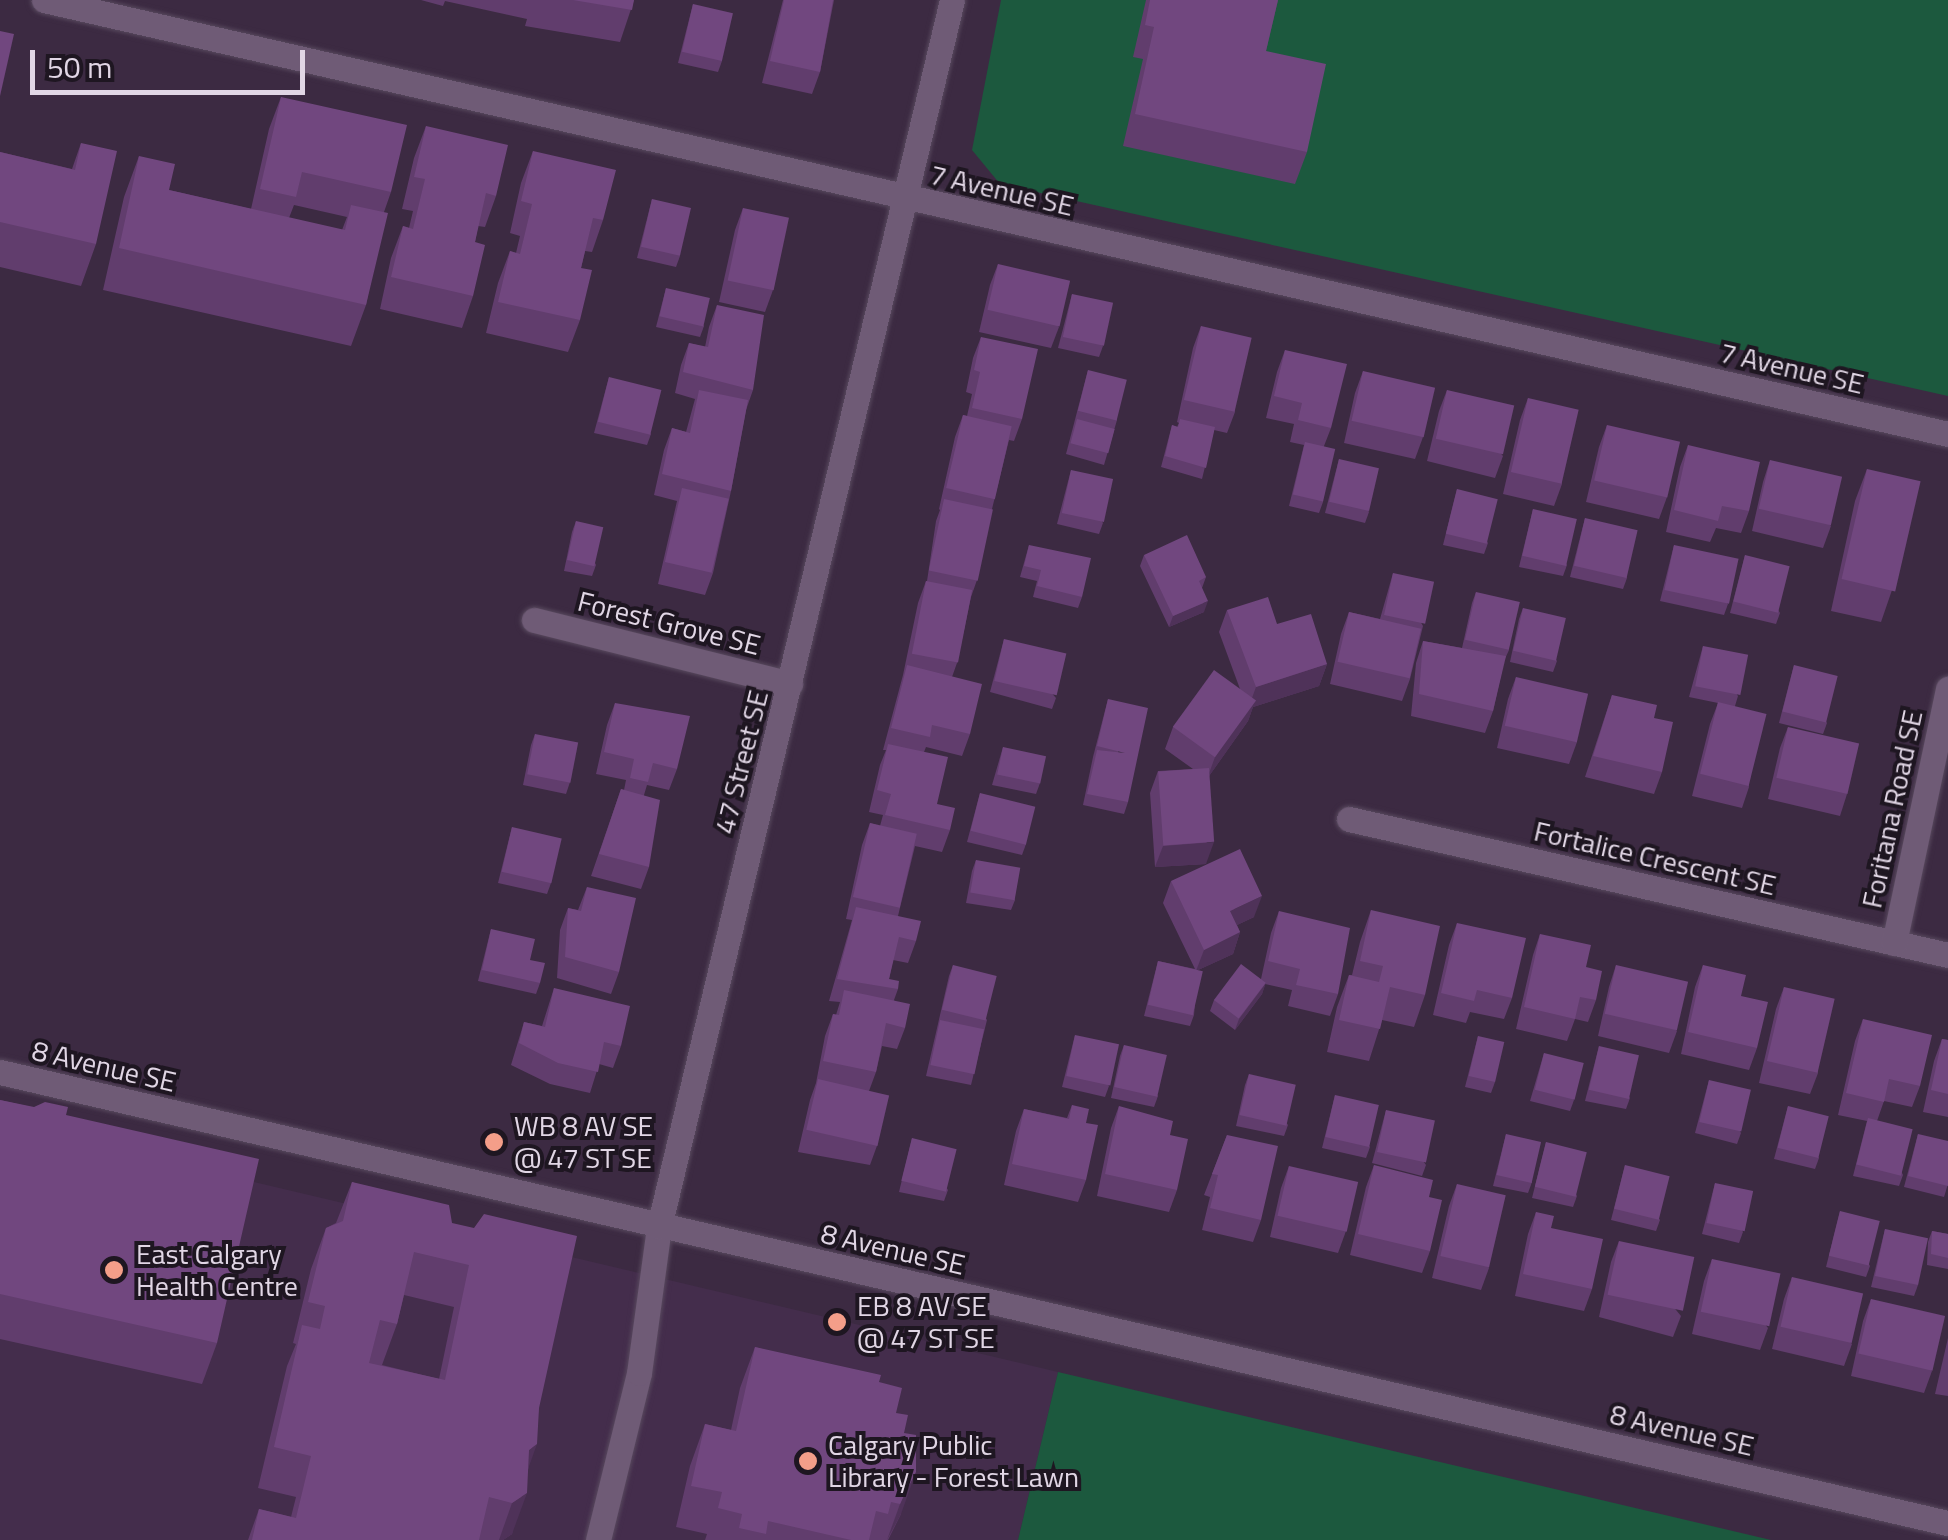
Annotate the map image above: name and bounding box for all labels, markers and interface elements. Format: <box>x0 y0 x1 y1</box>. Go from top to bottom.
scale bar <box>35 30 310 92</box>
text: 50 m <box>47 44 112 90</box>
street label: 7 Avenue SE <box>927 157 1077 223</box>
street label: 7 Avenue SE <box>1717 335 1867 401</box>
street label: Forest Grove SE <box>574 584 764 662</box>
street label: 47 Street SE <box>707 687 775 837</box>
street label: Foritana Road SE <box>1855 707 1929 911</box>
street label: Fortalice Crescent SE <box>1531 814 1779 902</box>
street label: 8 Avenue SE <box>29 1033 179 1099</box>
place label: WB 8 AV SE @ 47 ST SE <box>514 1109 653 1175</box>
marker: WB 8 AV SE @ 47 ST SE <box>483 1131 505 1153</box>
street label: 8 Avenue SE <box>818 1216 968 1282</box>
place label: East Calgary Health Centre <box>136 1237 298 1303</box>
marker: East Calgary Health Centre <box>101 1257 127 1283</box>
place label: EB 8 AV SE @ 47 ST SE <box>857 1289 995 1355</box>
marker: EB 8 AV SE @ 47 ST SE <box>826 1311 848 1333</box>
street label: 8 Avenue SE <box>1607 1397 1757 1463</box>
place label: Calgary Public Library - Forest Lawn <box>828 1428 1079 1494</box>
marker: Calgary Public Library - Forest Lawn <box>797 1450 819 1472</box>

